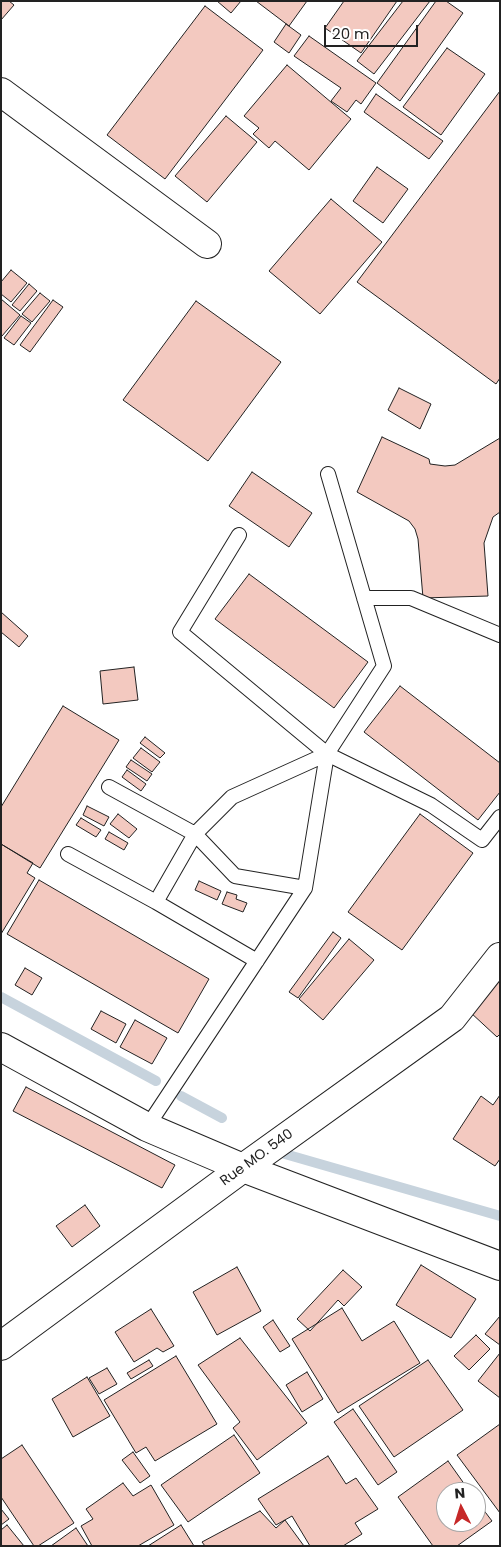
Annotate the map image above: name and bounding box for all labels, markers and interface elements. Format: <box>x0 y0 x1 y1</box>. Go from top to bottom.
scale bar <box>326 15 420 47</box>
text: 20 m <box>332 23 370 44</box>
street label: Rue MO. 540 <box>217 1126 297 1190</box>
north arrow <box>436 1482 486 1532</box>
text: N <box>454 1483 466 1503</box>

